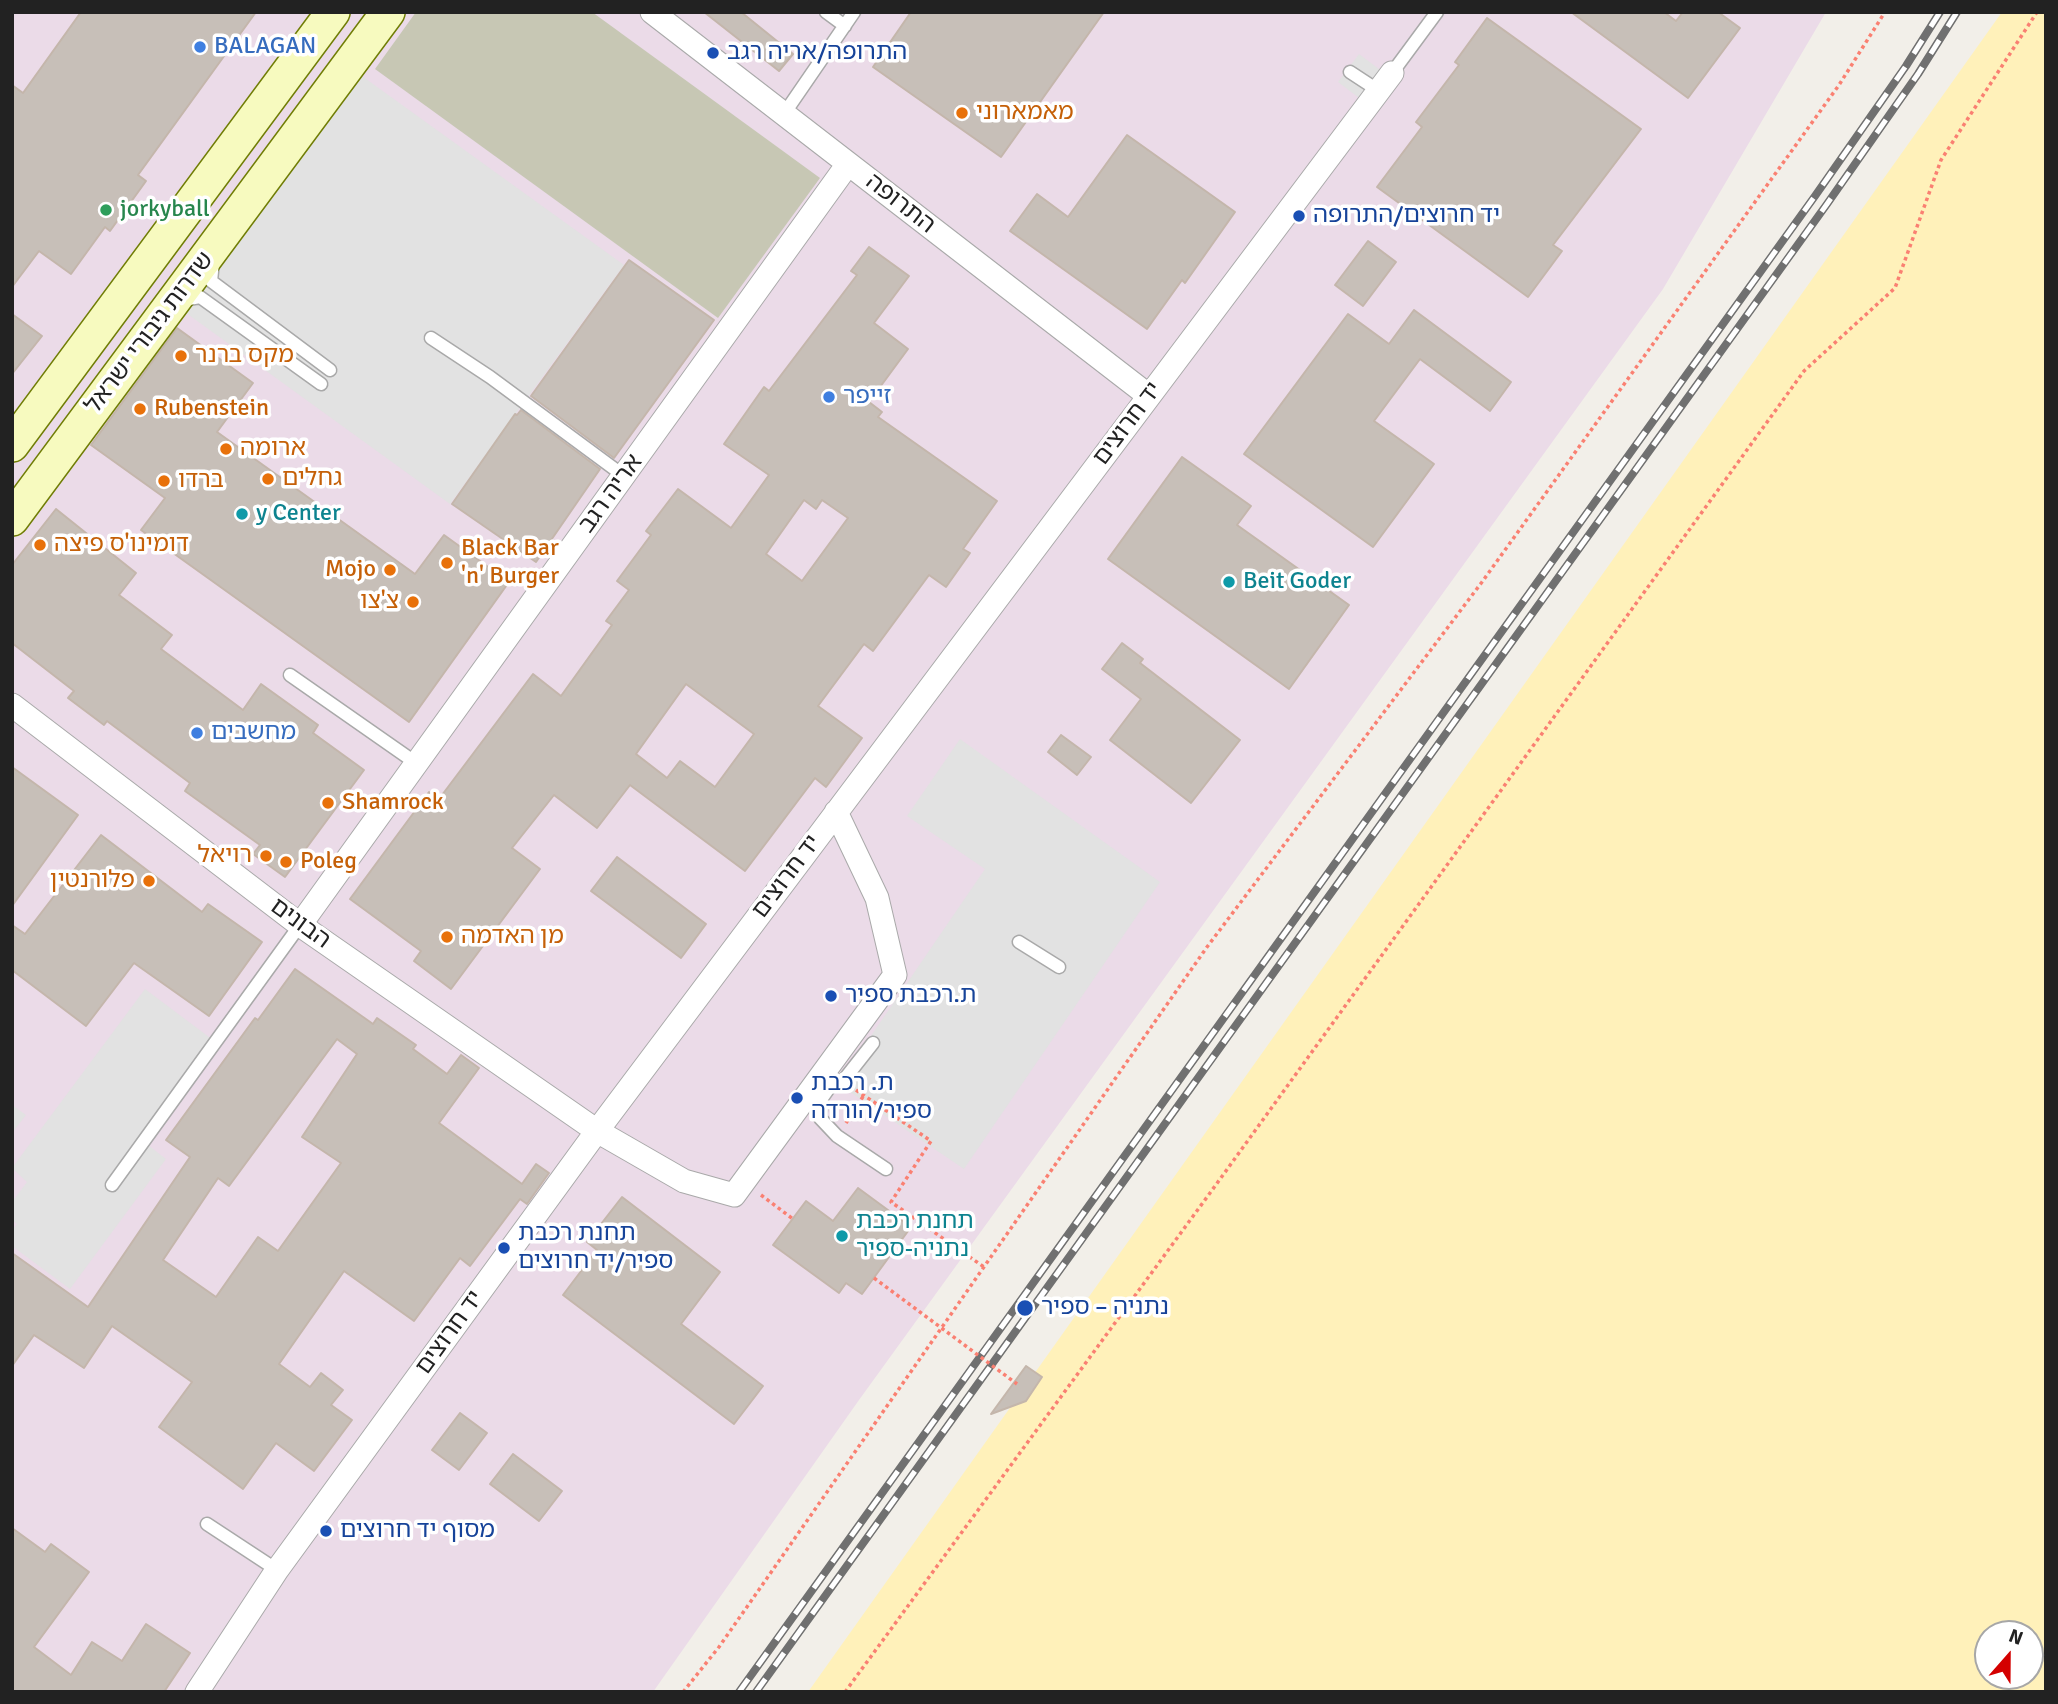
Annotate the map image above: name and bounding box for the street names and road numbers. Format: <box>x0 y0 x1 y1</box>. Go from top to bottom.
street label: התרופה <box>860 168 940 240</box>
street label: שדרות גיבורי ישראל <box>80 246 220 420</box>
street label: יד חרוצים <box>1087 377 1169 471</box>
street label: אריה רגב <box>573 449 649 539</box>
street label: יד חרוצים <box>746 830 828 924</box>
street label: הבונים <box>264 893 336 955</box>
street label: יד חרוצים <box>410 1285 490 1381</box>

